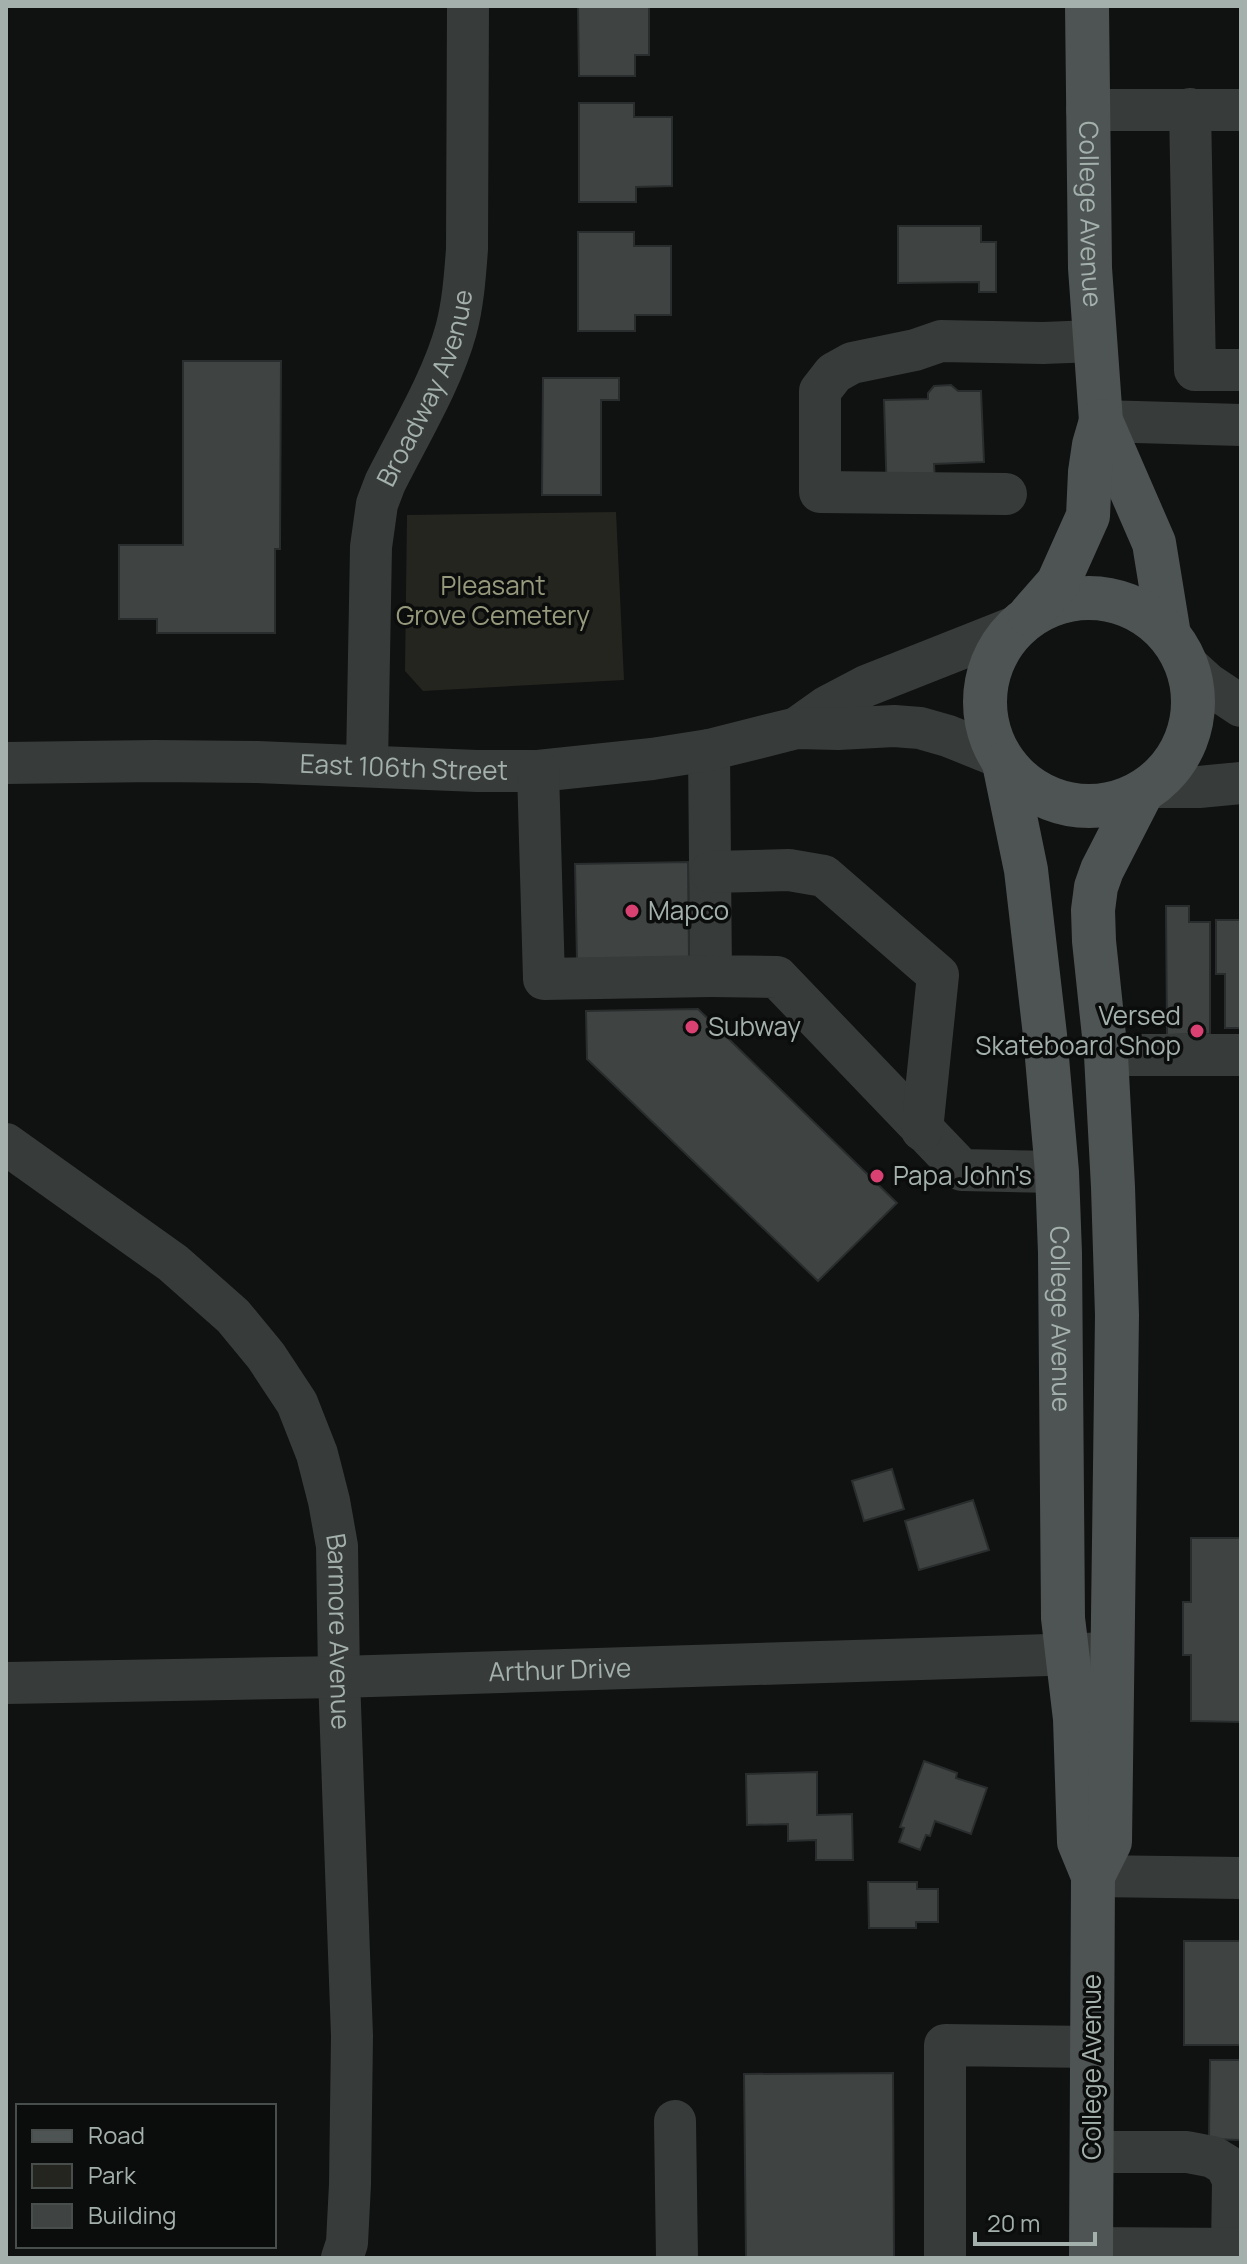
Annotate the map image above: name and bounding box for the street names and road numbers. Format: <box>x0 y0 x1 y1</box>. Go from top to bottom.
street label: College Avenue <box>1071 121 1112 308</box>
street label: Broadway Avenue <box>367 287 480 492</box>
street label: East 106th Street <box>299 745 508 788</box>
street label: College Avenue <box>1042 1225 1080 1412</box>
street label: Barmore Avenue <box>318 1531 360 1730</box>
street label: Arthur Drive <box>488 1649 632 1689</box>
street label: College Avenue <box>1073 1974 1109 2160</box>

